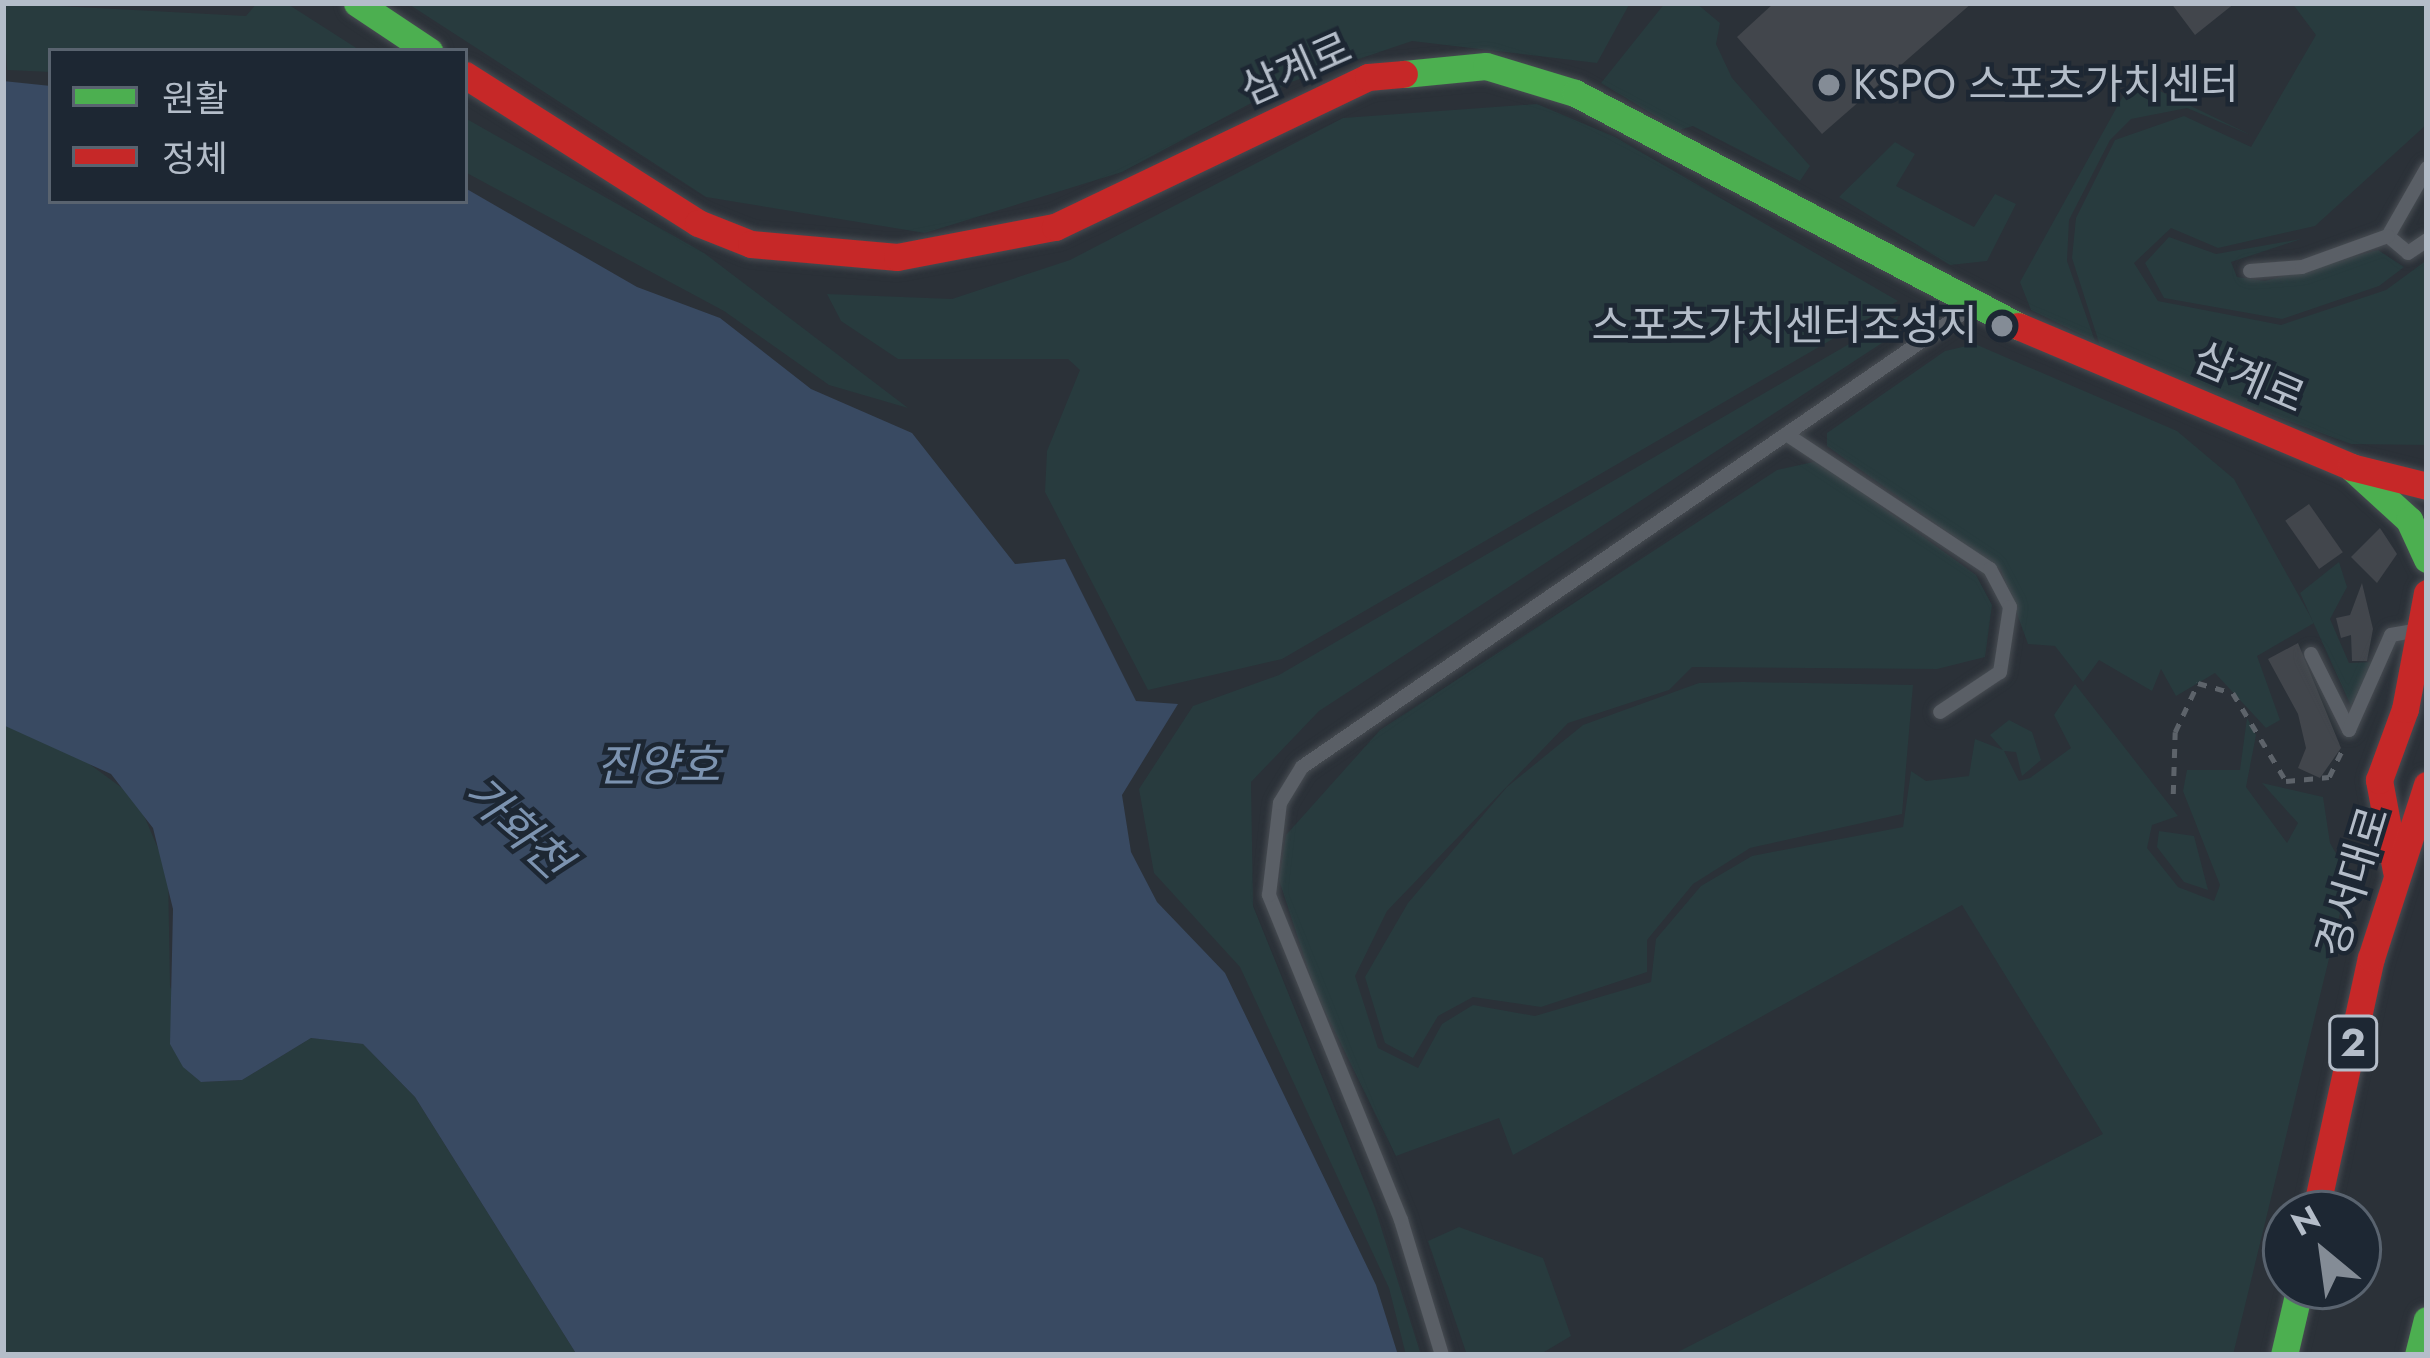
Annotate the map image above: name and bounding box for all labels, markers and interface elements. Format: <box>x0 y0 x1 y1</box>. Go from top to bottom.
street label: 삼계로 <box>1233 22 1359 116</box>
legend <box>48 48 468 204</box>
place label: KSPO 스포츠가치센터 <box>1853 60 2239 110</box>
text: 원활 <box>162 72 228 124</box>
marker: KSPO 스포츠가치센터 <box>1816 72 1842 98</box>
text: 정체 <box>162 132 228 184</box>
place label: 스포츠가치센터조성지 <box>1592 301 1978 351</box>
marker: 스포츠가치센터조성지 <box>1989 313 2015 339</box>
street label: 삼계로 <box>2186 332 2312 424</box>
water label: 진양호 <box>596 739 720 793</box>
water label: 가화천 <box>453 765 581 889</box>
street label: 경서대로 <box>2306 801 2400 963</box>
road number: 2 <box>2326 1010 2380 1076</box>
north arrow <box>2262 1190 2382 1310</box>
text: N <box>2283 1194 2329 1248</box>

